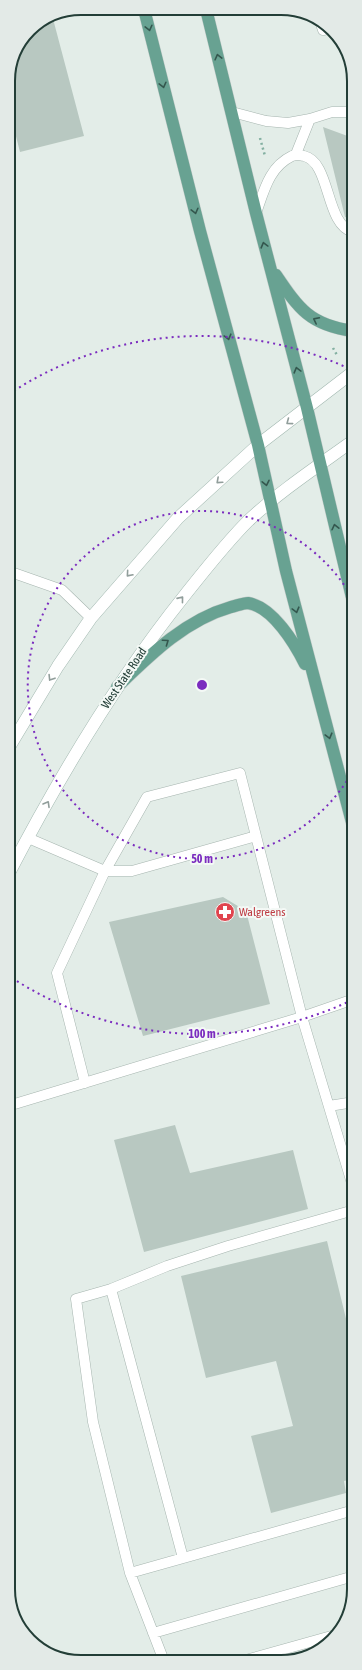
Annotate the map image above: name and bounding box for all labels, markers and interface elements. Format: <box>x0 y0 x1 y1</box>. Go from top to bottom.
one-way arrow <box>144 25 152 31</box>
one-way arrow <box>214 54 223 61</box>
one-way arrow <box>158 82 167 89</box>
one-way arrow <box>190 208 199 215</box>
one-way arrow <box>260 242 269 249</box>
one-way arrow <box>313 317 321 325</box>
one-way arrow <box>223 333 232 340</box>
one-way arrow <box>294 367 302 374</box>
one-way arrow <box>287 417 294 424</box>
one-way arrow <box>216 476 224 484</box>
one-way arrow <box>261 480 270 486</box>
one-way arrow <box>331 524 340 531</box>
one-way arrow <box>127 570 134 577</box>
one-way arrow <box>177 597 184 604</box>
one-way arrow <box>291 606 300 613</box>
one-way arrow <box>162 639 169 647</box>
street label: West State Road <box>98 645 150 711</box>
one-way arrow <box>48 674 56 681</box>
centre of rings <box>195 678 209 692</box>
one-way arrow <box>324 732 333 739</box>
one-way arrow <box>43 801 50 808</box>
text: 50 m <box>191 852 213 866</box>
pharmacy icon: Walgreens <box>214 901 236 923</box>
place label: Walgreens <box>239 905 286 919</box>
text: 100 m <box>188 1027 216 1041</box>

